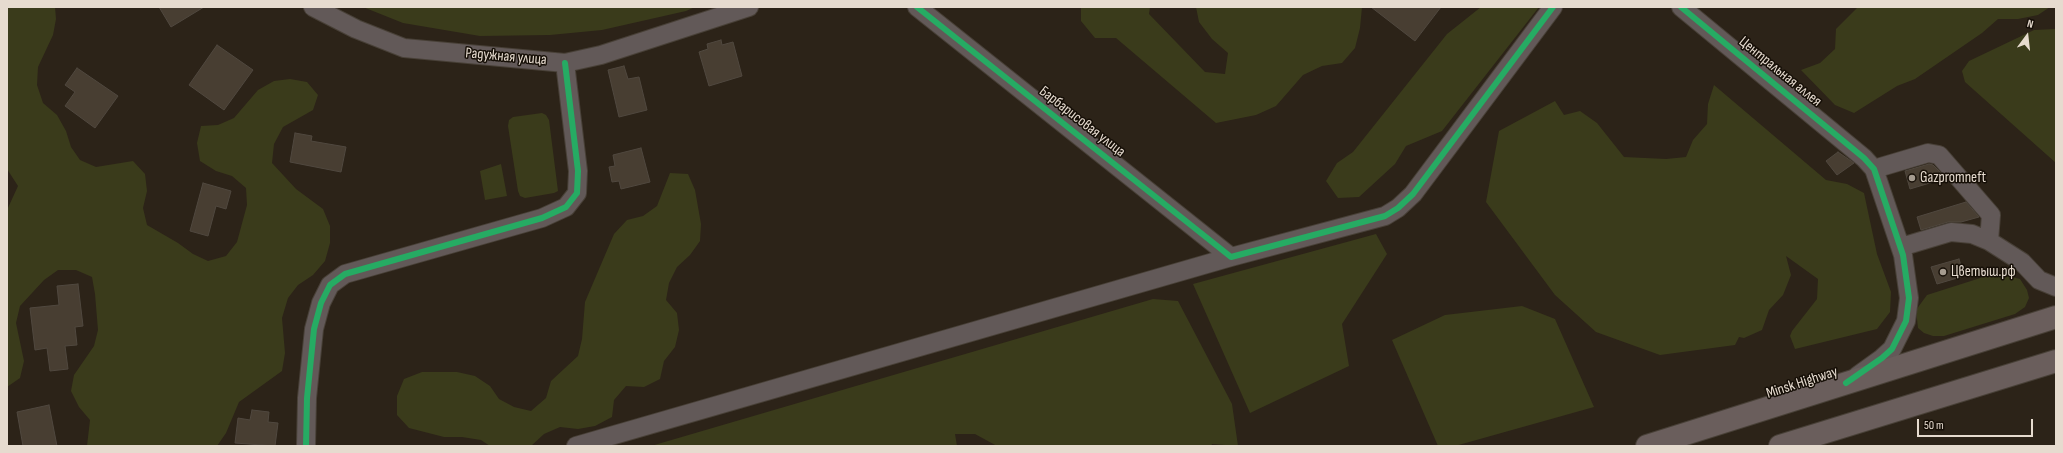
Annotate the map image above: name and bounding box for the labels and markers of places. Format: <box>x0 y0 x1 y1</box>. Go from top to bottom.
place label: Gazpromneft <box>1920 169 1986 187</box>
marker: Gazpromneft <box>1907 173 1917 183</box>
place label: Цветыш.рф <box>1951 263 2016 281</box>
marker: Цветыш.рф <box>1938 267 1948 277</box>

